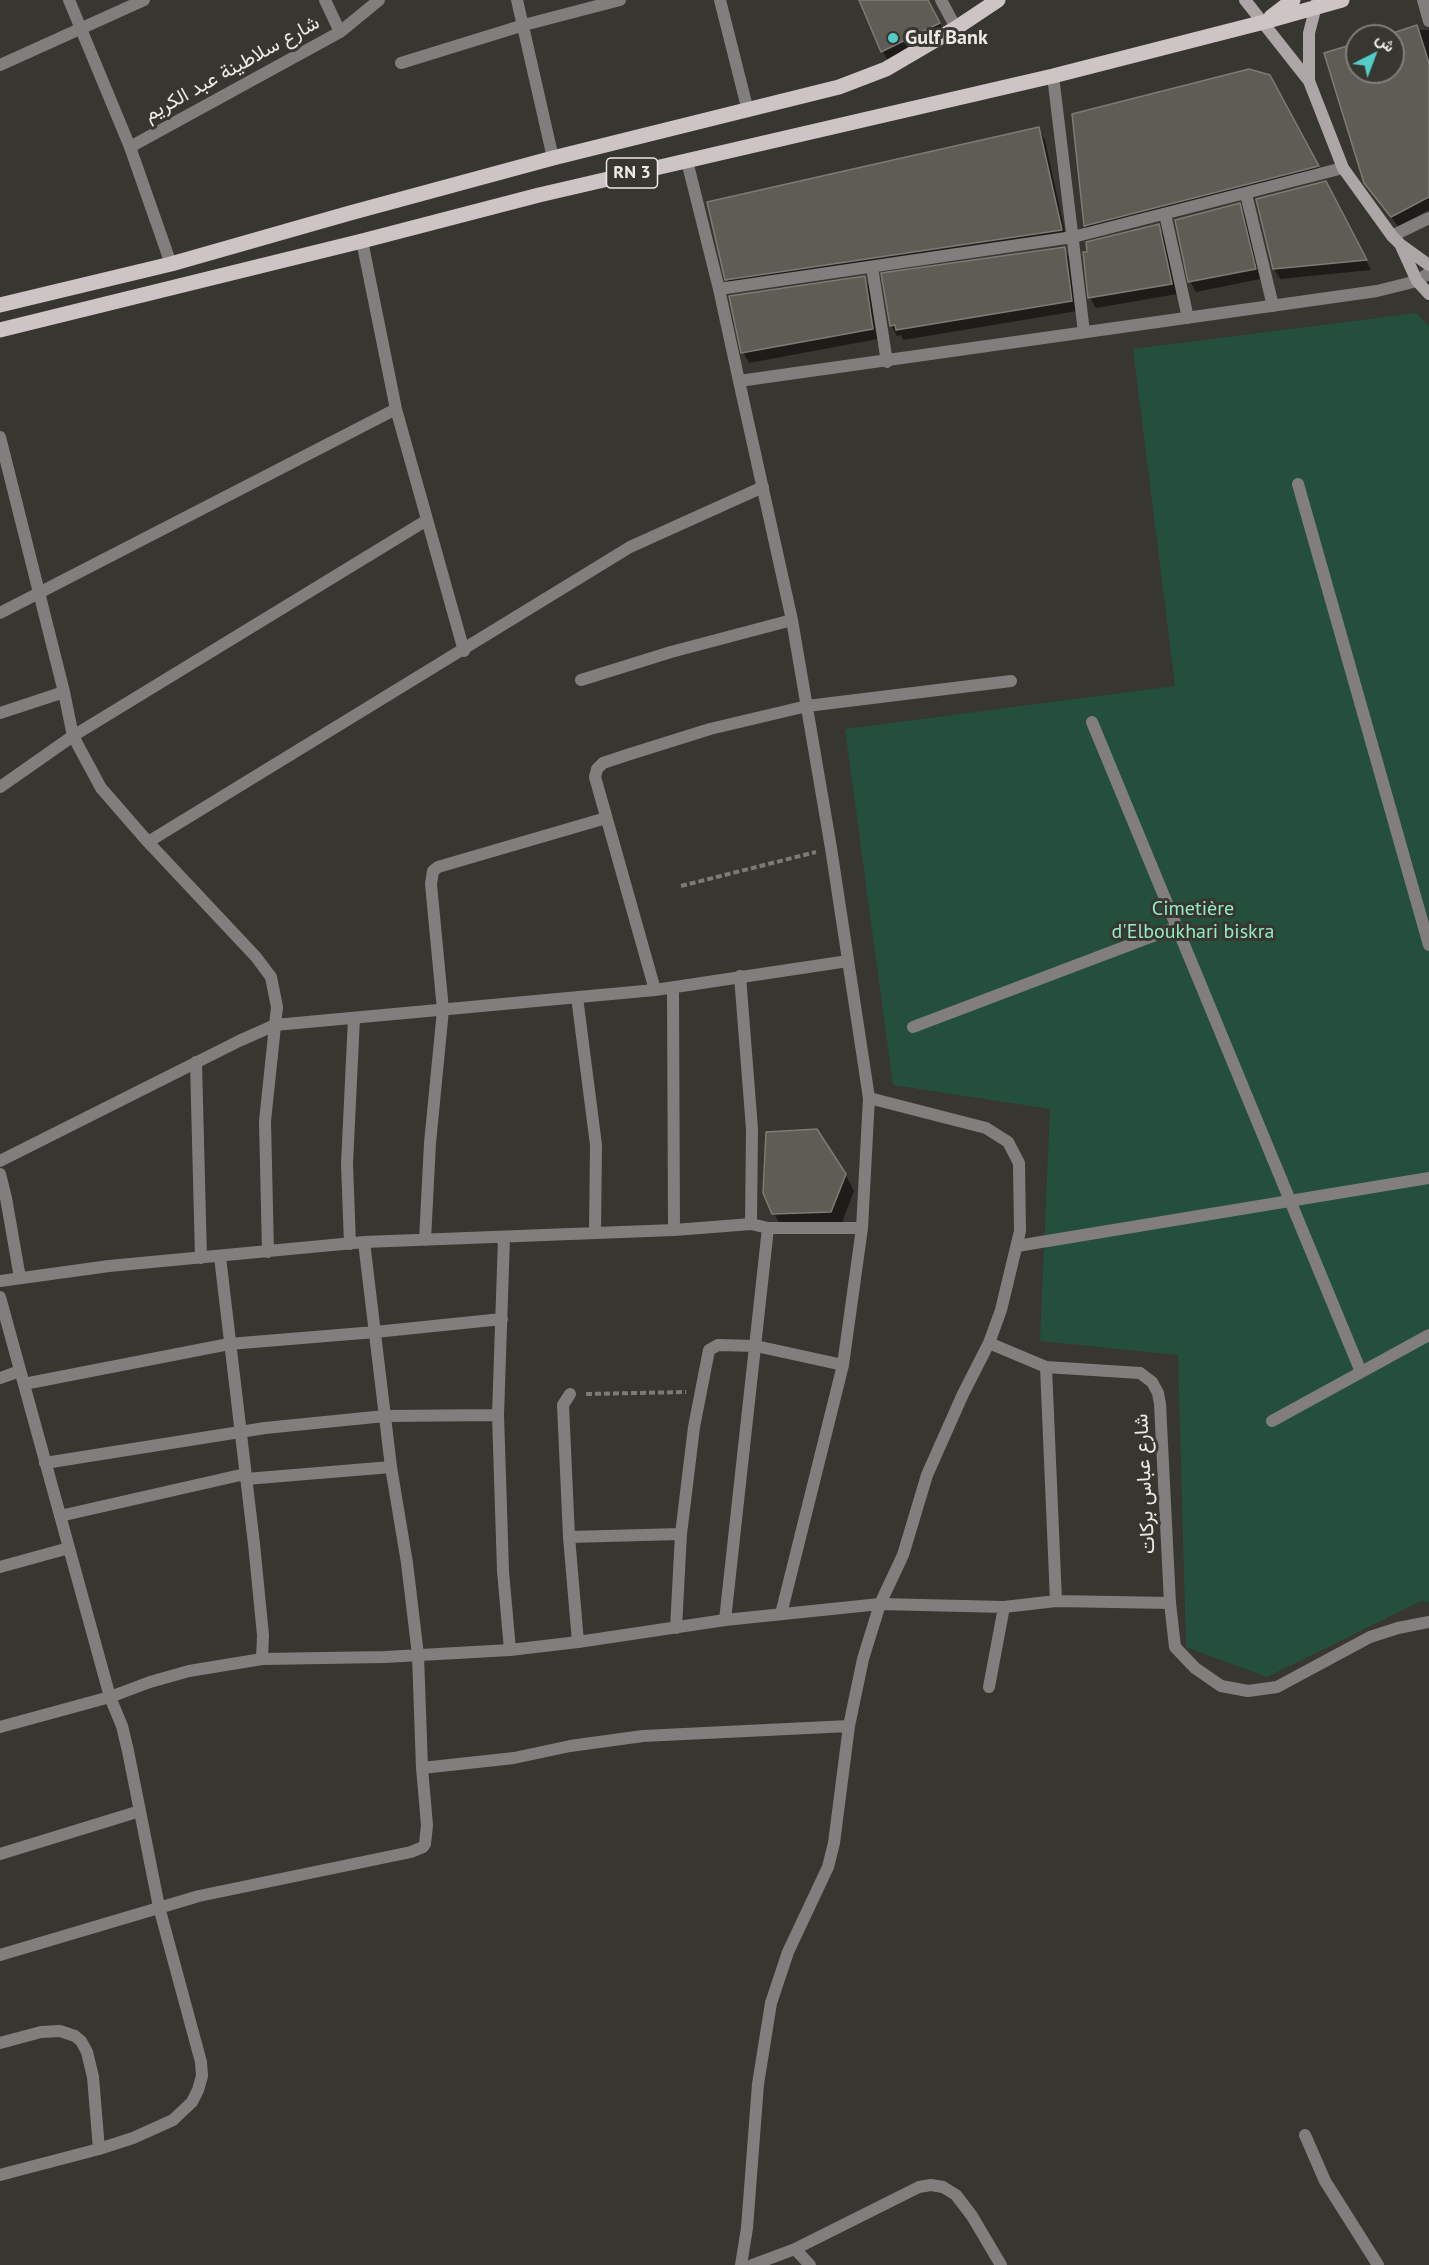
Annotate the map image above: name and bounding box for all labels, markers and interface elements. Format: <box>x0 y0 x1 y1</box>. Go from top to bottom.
street label: شارع سلاطينة عبد الكريم <box>140 11 324 127</box>
north arrow <box>1345 24 1405 84</box>
place label: Gulf Bank <box>905 26 988 50</box>
text: ش <box>1372 28 1400 56</box>
marker: Gulf Bank <box>886 31 900 45</box>
road number: RN 3 <box>606 158 658 188</box>
park label: Cimetière d'Elboukhari biskra <box>1112 897 1274 944</box>
street label: شارع عباس بركات <box>1129 1413 1161 1555</box>

